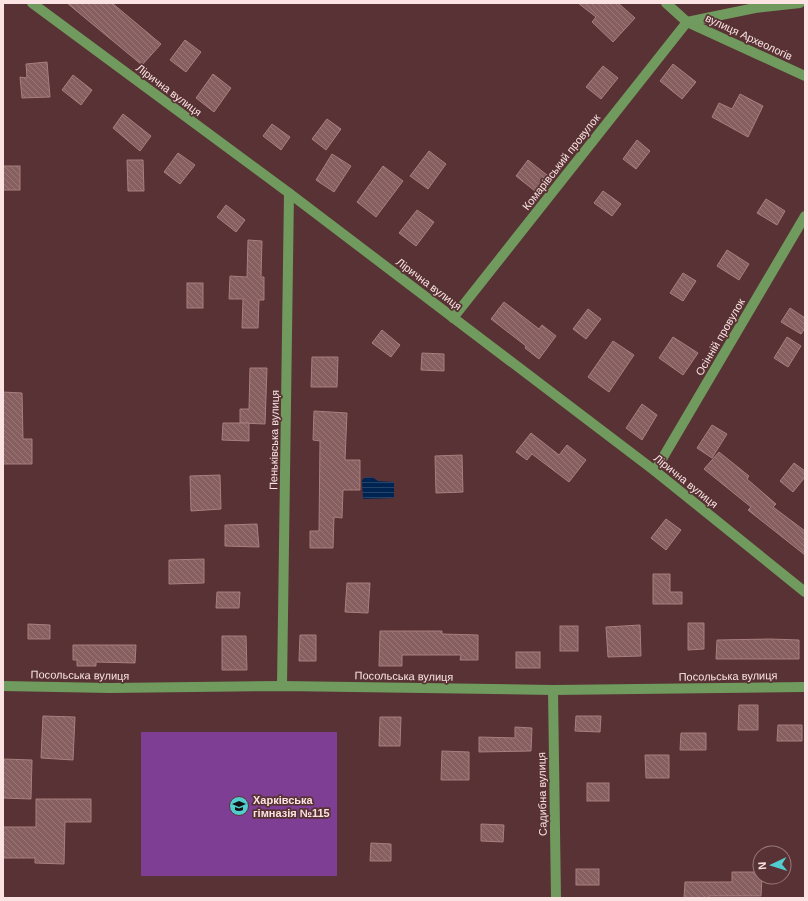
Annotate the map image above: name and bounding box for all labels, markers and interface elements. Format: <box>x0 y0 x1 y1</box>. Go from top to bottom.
street label: вулиця Археологів <box>704 12 794 62</box>
street label: Лірична вулиця <box>134 62 204 118</box>
street label: Комарівський провулок <box>520 112 602 212</box>
street label: Лірична вулиця <box>394 256 464 312</box>
street label: Осінній провулок <box>693 296 747 378</box>
street label: Пеньківська вулиця <box>267 390 281 490</box>
street label: Лірична вулиця <box>652 452 720 510</box>
street label: Посольська вулиця <box>30 668 130 682</box>
street label: Посольська вулиця <box>354 669 454 683</box>
street label: Посольська вулиця <box>678 669 778 683</box>
street label: Садибна вулиця <box>535 752 549 836</box>
place label: Харківська гімназія №115 <box>253 794 330 819</box>
school or university icon: Харківська гімназія №115 <box>228 795 250 817</box>
north arrow <box>752 845 792 885</box>
text: N <box>756 861 768 870</box>

